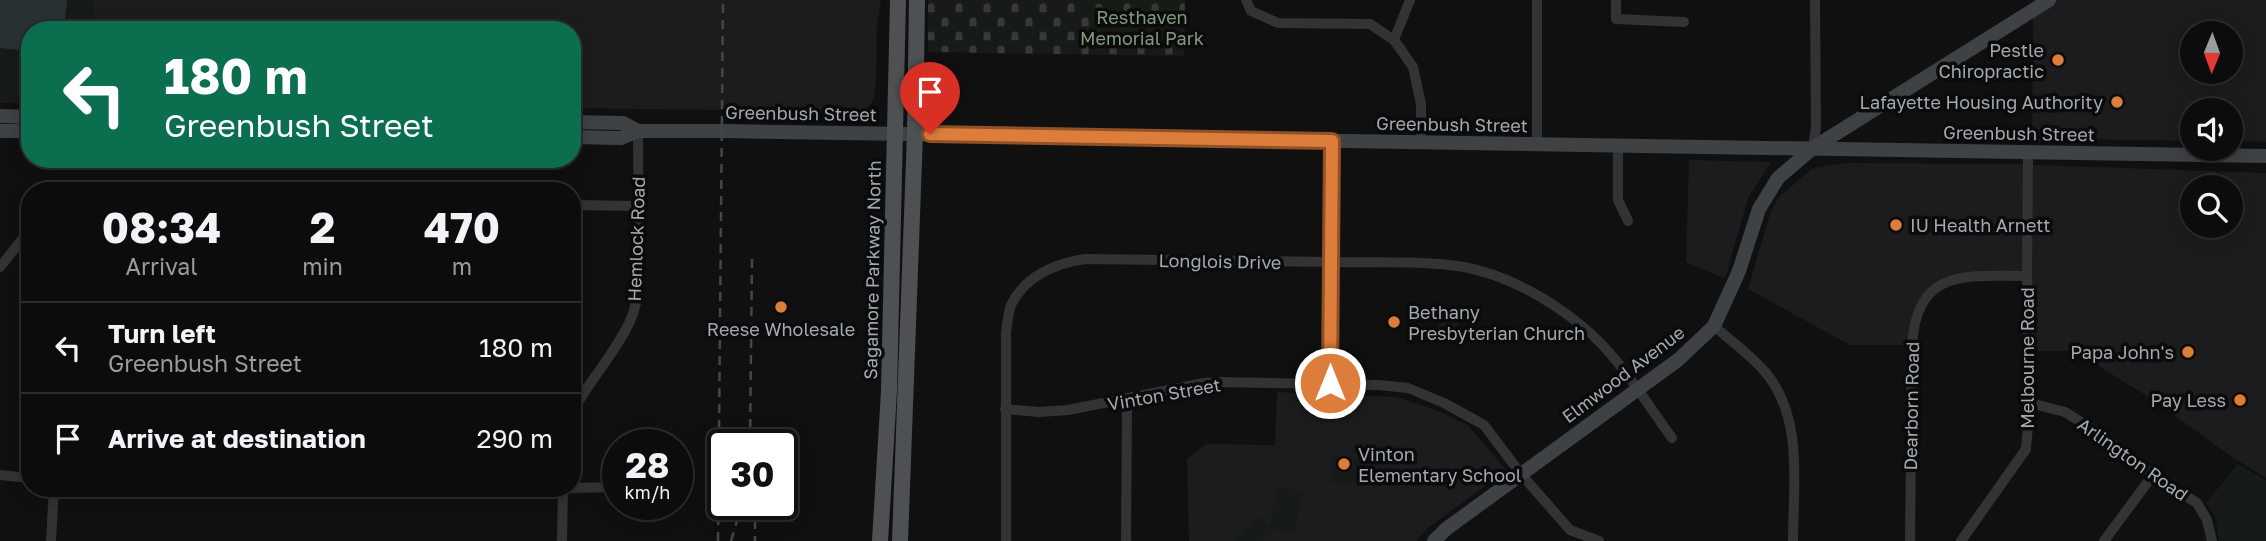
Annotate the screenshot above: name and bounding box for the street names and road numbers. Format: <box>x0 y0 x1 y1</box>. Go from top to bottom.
street label: Greenbush Street <box>725 101 877 125</box>
street label: Greenbush Street <box>1376 112 1528 136</box>
street label: Greenbush Street <box>1943 121 2095 145</box>
street label: Sagamore Parkway North <box>859 160 885 380</box>
street label: Hemlock Road <box>623 176 649 302</box>
street label: Longlois Drive <box>1158 249 1282 273</box>
street label: Melbourne Road <box>2016 287 2038 429</box>
street label: Elmwood Avenue <box>1557 321 1689 427</box>
street label: Dearborn Road <box>1899 341 1923 471</box>
street label: Vinton Street <box>1106 373 1222 415</box>
street label: Arlington Road <box>2074 413 2192 505</box>

